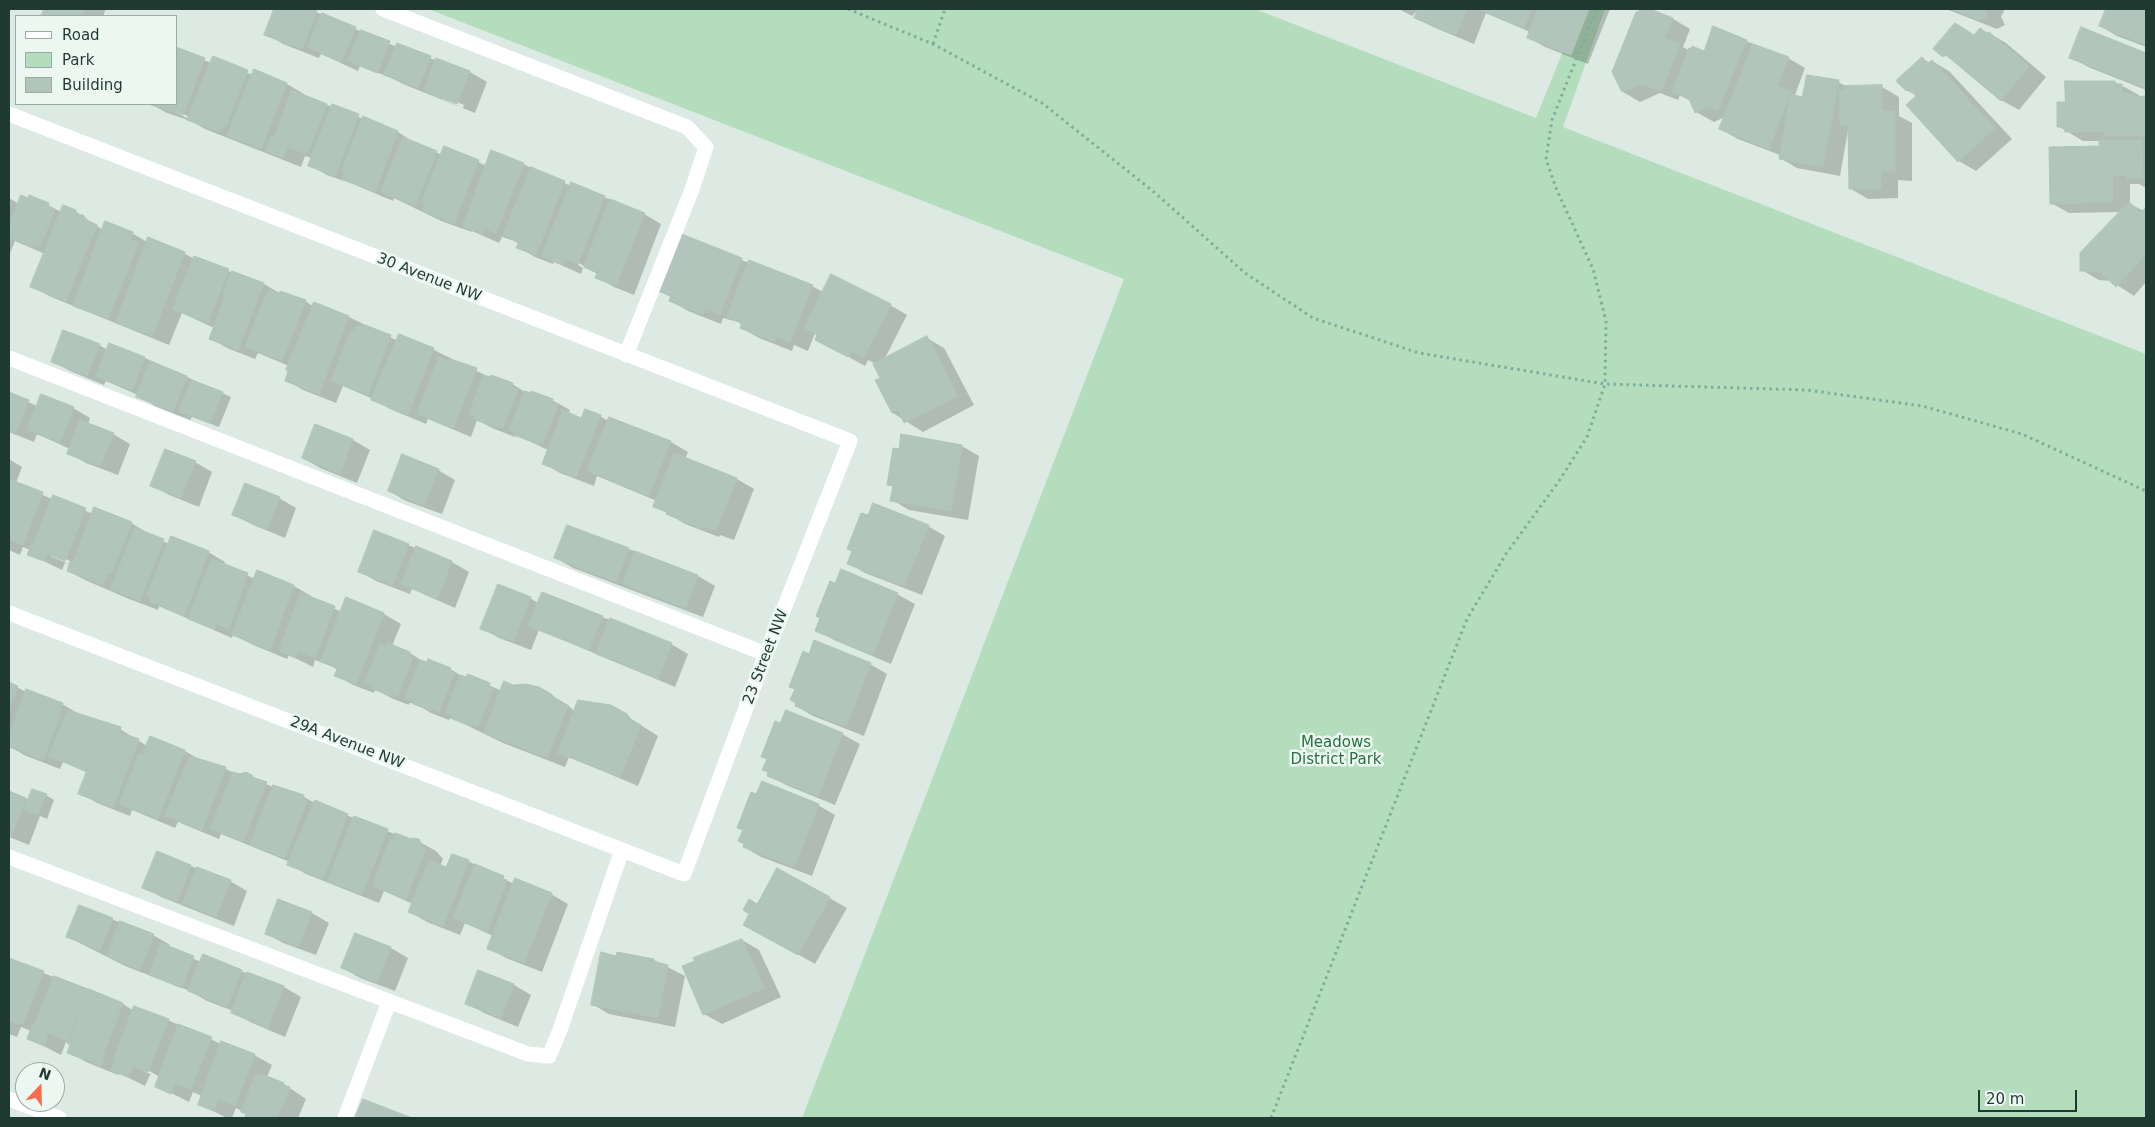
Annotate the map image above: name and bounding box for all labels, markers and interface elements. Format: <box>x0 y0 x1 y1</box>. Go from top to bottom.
legend <box>15 15 178 105</box>
text: Road <box>62 26 100 44</box>
text: Park <box>62 51 94 69</box>
text: Building <box>62 76 123 94</box>
street label: 30 Avenue NW <box>374 250 484 306</box>
street label: 23 Street NW <box>740 607 792 707</box>
street label: 29A Avenue NW <box>287 713 407 773</box>
park label: Meadows District Park <box>1290 734 1382 769</box>
north arrow <box>15 1062 65 1112</box>
text: N <box>37 1064 53 1083</box>
scale bar <box>1980 1080 2079 1112</box>
text: 20 m <box>1986 1090 2024 1108</box>

